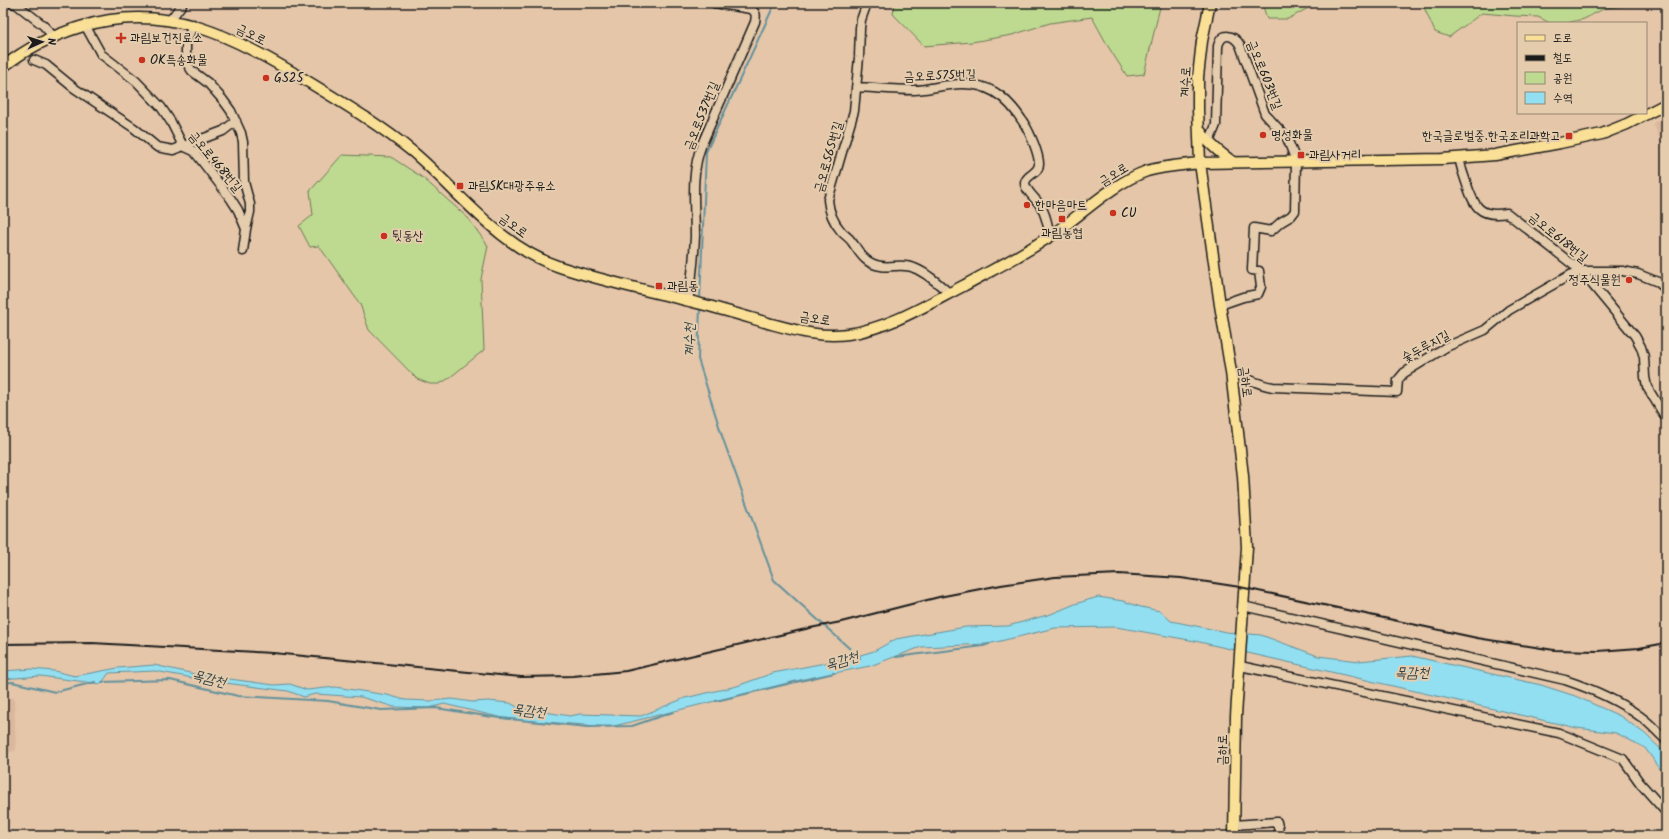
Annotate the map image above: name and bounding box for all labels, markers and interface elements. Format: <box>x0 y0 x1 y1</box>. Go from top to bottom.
street label: 금오로 <box>232 19 270 51</box>
north arrow <box>22 22 62 62</box>
legend <box>1517 22 1647 114</box>
place label: 과림보건진료소 <box>130 28 203 49</box>
text: 도로 <box>1553 29 1572 48</box>
marker: 과림보건진료소 <box>115 32 127 44</box>
street label: 금오로603번길 <box>1241 37 1287 113</box>
text: N <box>42 38 60 46</box>
text: 철도 <box>1553 49 1572 68</box>
place label: OK특송화물 <box>150 50 208 71</box>
marker: OK특송화물 <box>137 55 147 65</box>
street label: 금오로575번길 <box>904 64 976 88</box>
street label: 계수로 <box>1175 66 1197 98</box>
place label: GS25 <box>274 68 304 89</box>
text: 공원 <box>1553 69 1572 88</box>
marker: GS25 <box>261 73 271 83</box>
street label: 금오로537번길 <box>679 78 725 154</box>
text: 수역 <box>1553 89 1573 108</box>
street label: 금오로565번길 <box>809 119 849 195</box>
place label: 명성화물 <box>1271 125 1313 146</box>
place label: 한국글로벌중.한국조리과학고 <box>1422 126 1561 147</box>
street label: 금오로468번길 <box>183 127 247 197</box>
marker: 명성화물 <box>1258 130 1268 140</box>
marker: 한국글로벌중.한국조리과학고 <box>1564 131 1574 141</box>
place label: 과림사거리 <box>1309 145 1361 166</box>
marker: 과림사거리 <box>1296 150 1306 160</box>
street label: 금오로 <box>1095 158 1133 192</box>
place label: 과림SK대광주유소 <box>468 176 556 197</box>
marker: 과림SK대광주유소 <box>455 181 465 191</box>
place label: 한마음마트 <box>1035 195 1087 216</box>
marker: 한마음마트 <box>1022 200 1032 210</box>
place label: CU <box>1121 203 1137 224</box>
street label: 금오로618번길 <box>1524 207 1592 269</box>
street label: 금오로 <box>494 208 532 244</box>
marker: CU <box>1108 208 1118 218</box>
marker: 과림농협 <box>1057 214 1067 224</box>
place label: 과림농협 <box>1041 223 1083 244</box>
place label: 뒷동산 <box>392 226 423 247</box>
marker: 뒷동산 <box>379 231 389 241</box>
place label: 정주식물원 <box>1569 270 1621 291</box>
marker: 정주식물원 <box>1624 275 1634 285</box>
place label: 과림동 <box>667 276 698 297</box>
marker: 과림동 <box>654 281 664 291</box>
street label: 금오로 <box>798 306 832 332</box>
water label: 계수천 <box>679 321 701 357</box>
street label: 숯두루지길 <box>1398 325 1454 369</box>
street label: 금하로 <box>1233 365 1257 399</box>
water label: 목감천 <box>823 645 863 676</box>
water label: 목감천 <box>1395 662 1431 684</box>
water label: 목감천 <box>190 664 230 694</box>
water label: 목감천 <box>511 698 549 724</box>
street label: 금하로 <box>1212 734 1234 766</box>

